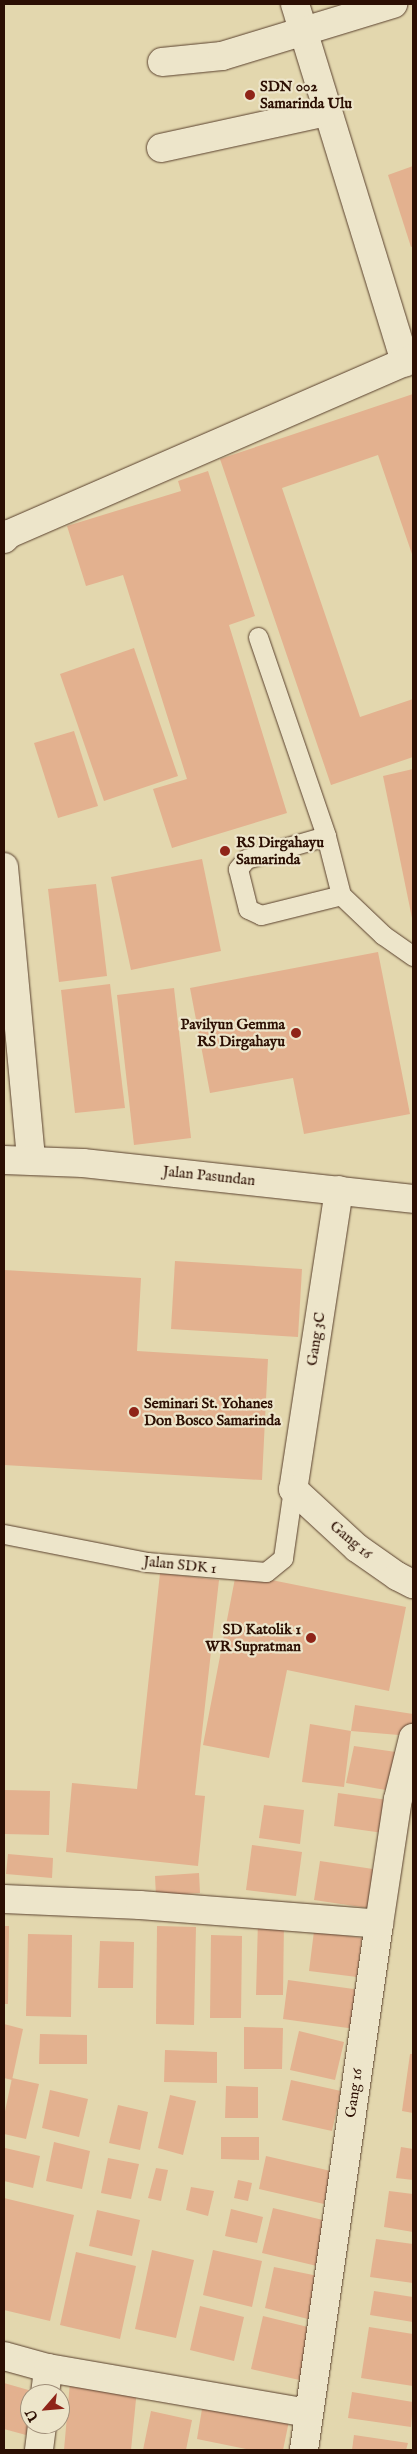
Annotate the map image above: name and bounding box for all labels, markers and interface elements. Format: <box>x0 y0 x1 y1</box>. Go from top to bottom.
place label: SDN 002 Samarinda Ulu <box>260 77 352 112</box>
marker: SDN 002 Samarinda Ulu <box>244 89 256 101</box>
place label: RS Dirgahayu Samarinda <box>236 833 324 868</box>
marker: RS Dirgahayu Samarinda <box>218 844 232 858</box>
place label: Pavilyun Gemma RS Dirgahayu <box>181 1015 285 1050</box>
marker: Pavilyun Gemma RS Dirgahayu <box>289 1026 303 1040</box>
street label: Jalan Pasundan <box>162 1162 256 1190</box>
street label: Gang 3C <box>303 1311 329 1367</box>
place label: Seminari St. Yohanes Don Bosco Samarinda <box>144 1394 281 1429</box>
marker: Seminari St. Yohanes Don Bosco Samarinda <box>128 1406 140 1418</box>
street label: Gang 16 <box>326 1517 376 1563</box>
street label: Jalan SDK 1 <box>143 1552 217 1578</box>
place label: SD Katolik 1 WR Supratman <box>205 1620 301 1655</box>
marker: SD Katolik 1 WR Supratman <box>305 1632 317 1644</box>
street label: Gang 16 <box>342 2067 366 2119</box>
north arrow <box>20 2384 70 2434</box>
text: U <box>22 2406 43 2425</box>

